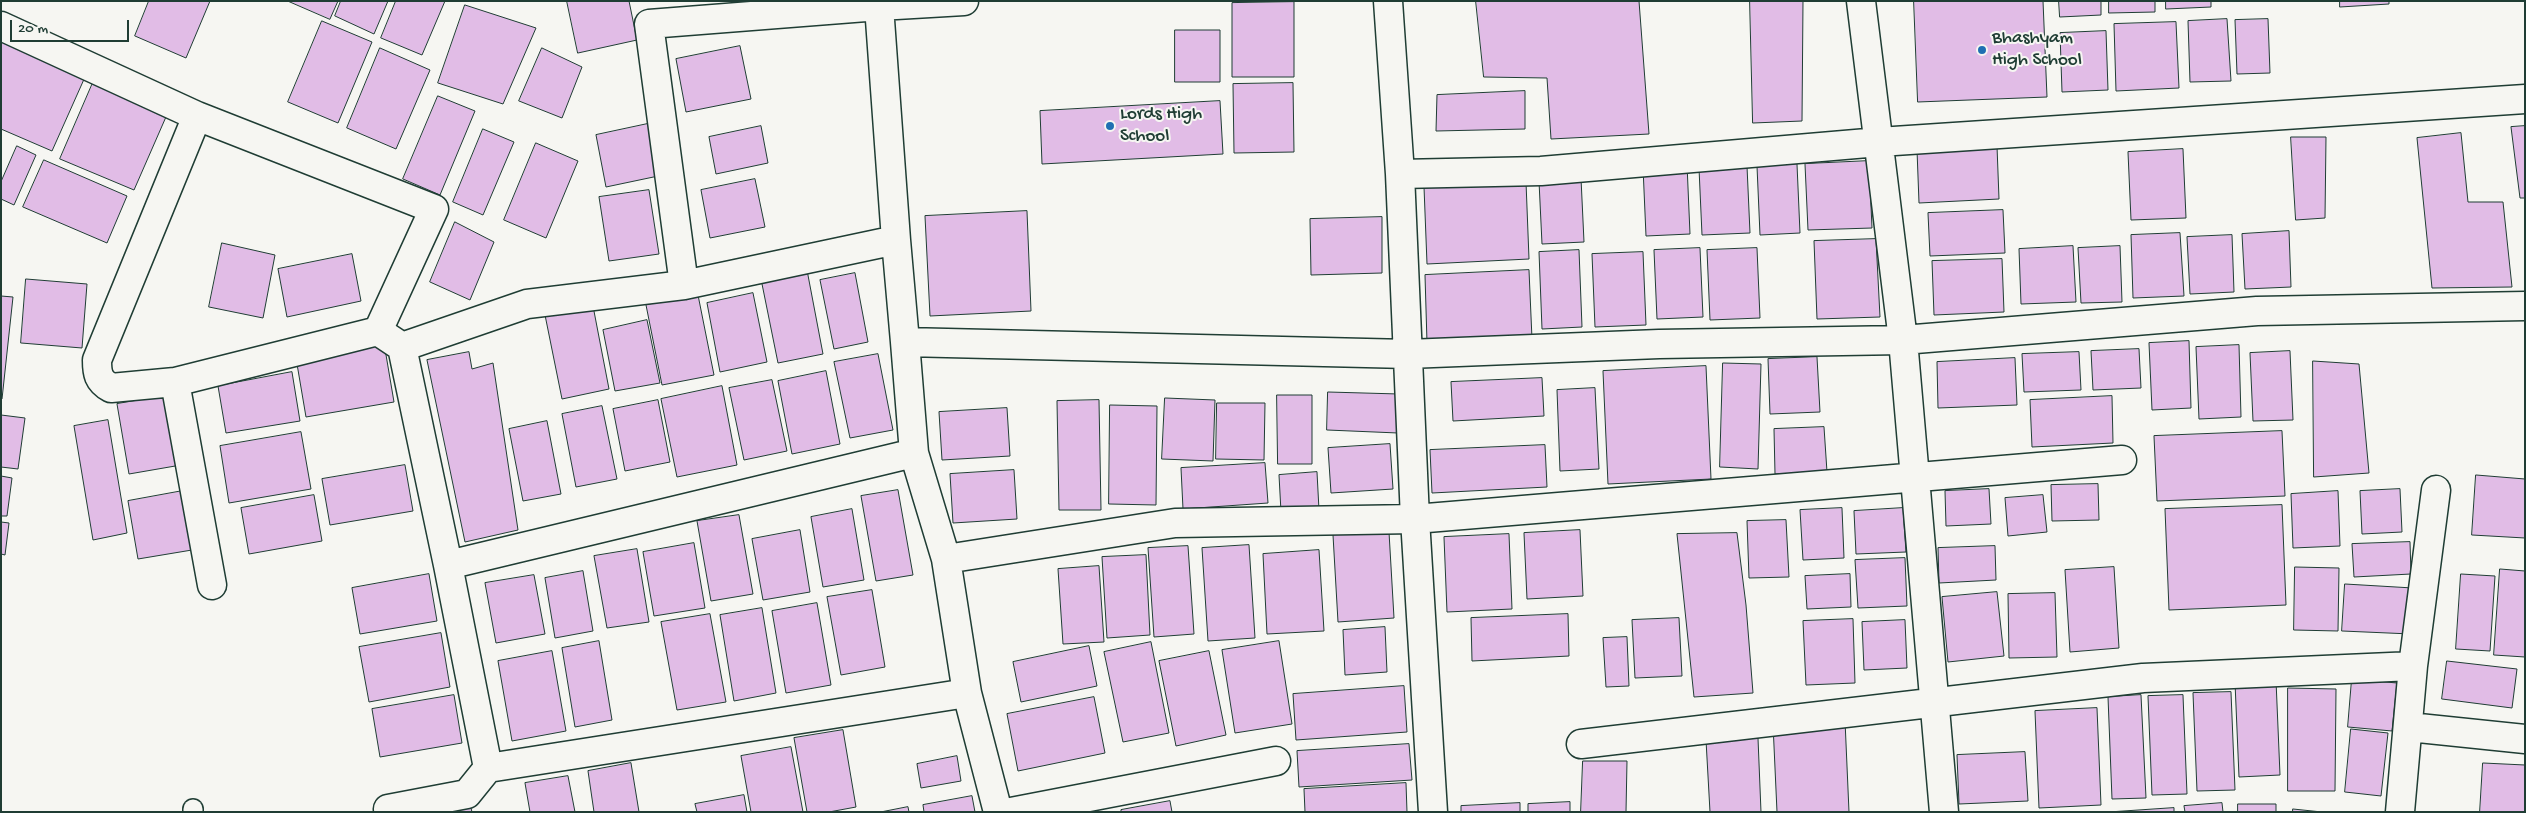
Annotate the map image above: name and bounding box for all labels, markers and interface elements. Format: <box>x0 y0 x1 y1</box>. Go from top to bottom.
scale bar <box>12 10 131 42</box>
text: 20 m <box>18 20 48 38</box>
place label: Bhashyam High School <box>1992 28 2082 72</box>
marker: Bhashyam High School <box>1976 44 1988 56</box>
place label: Lords High School <box>1120 104 1202 148</box>
marker: Lords High School <box>1104 120 1116 132</box>

